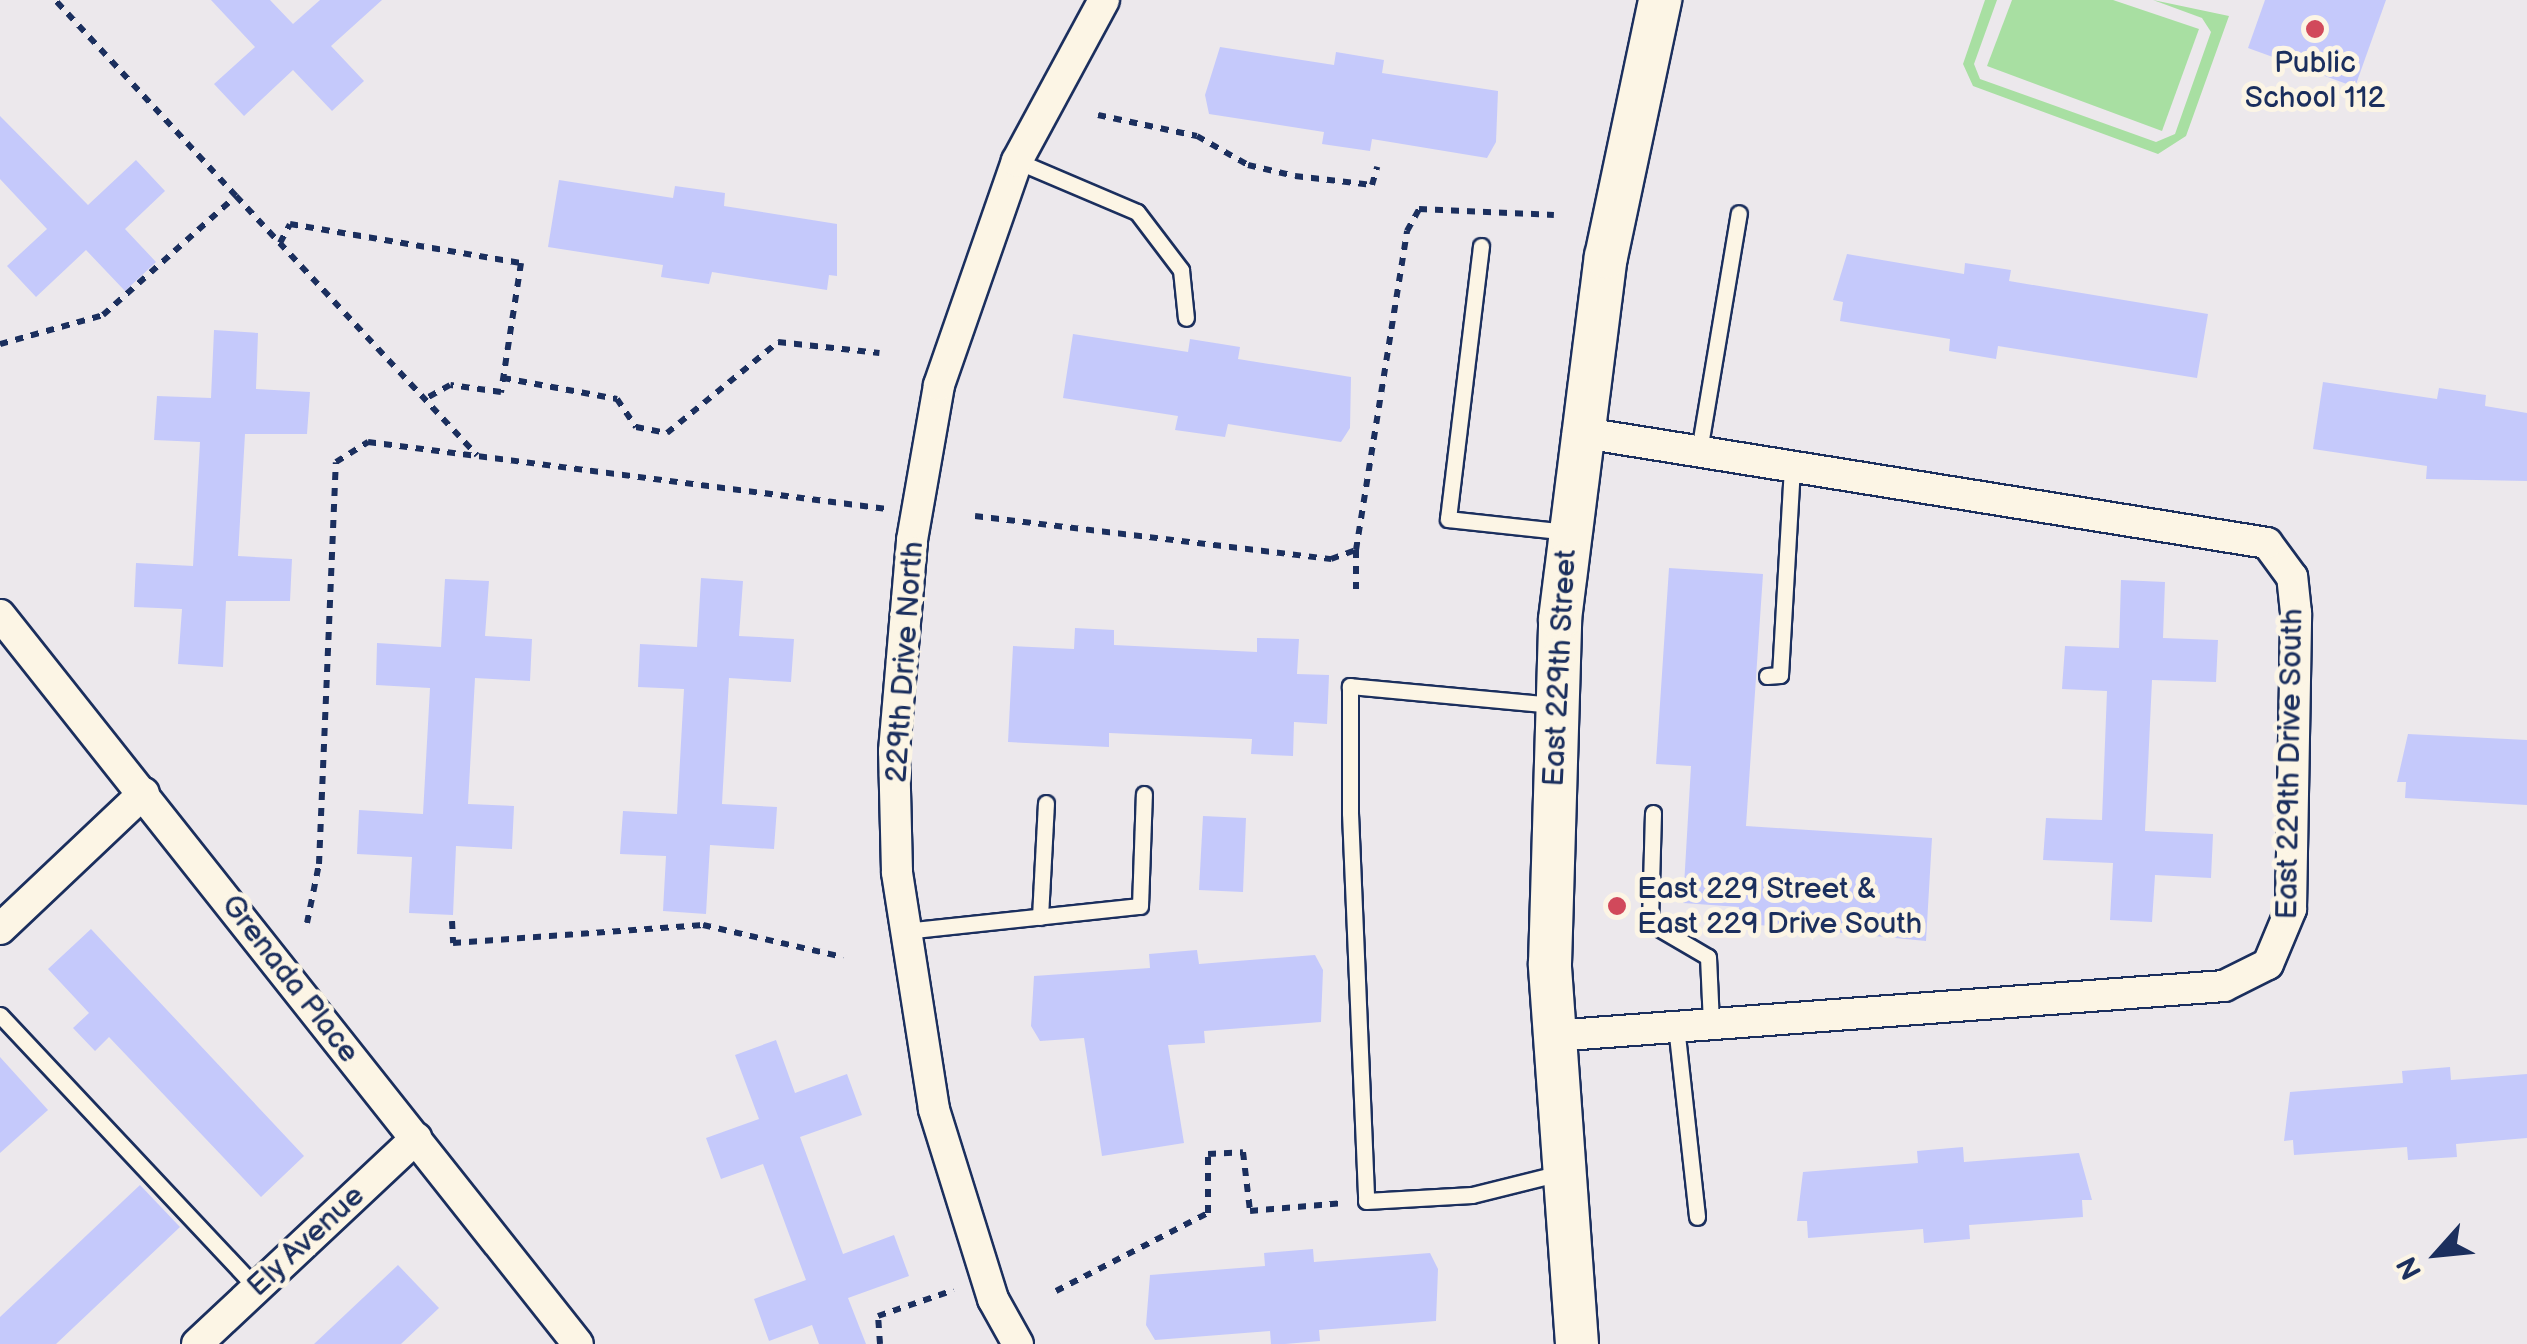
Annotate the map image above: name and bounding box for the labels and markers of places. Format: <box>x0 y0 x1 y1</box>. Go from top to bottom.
marker: Public School 112 <box>2304 18 2326 40</box>
place label: Public School 112 <box>2245 45 2385 116</box>
place label: East 229 Street & East 229 Drive South <box>1637 871 1923 942</box>
marker: East 229 Street & East 229 Drive South <box>1606 895 1628 917</box>

